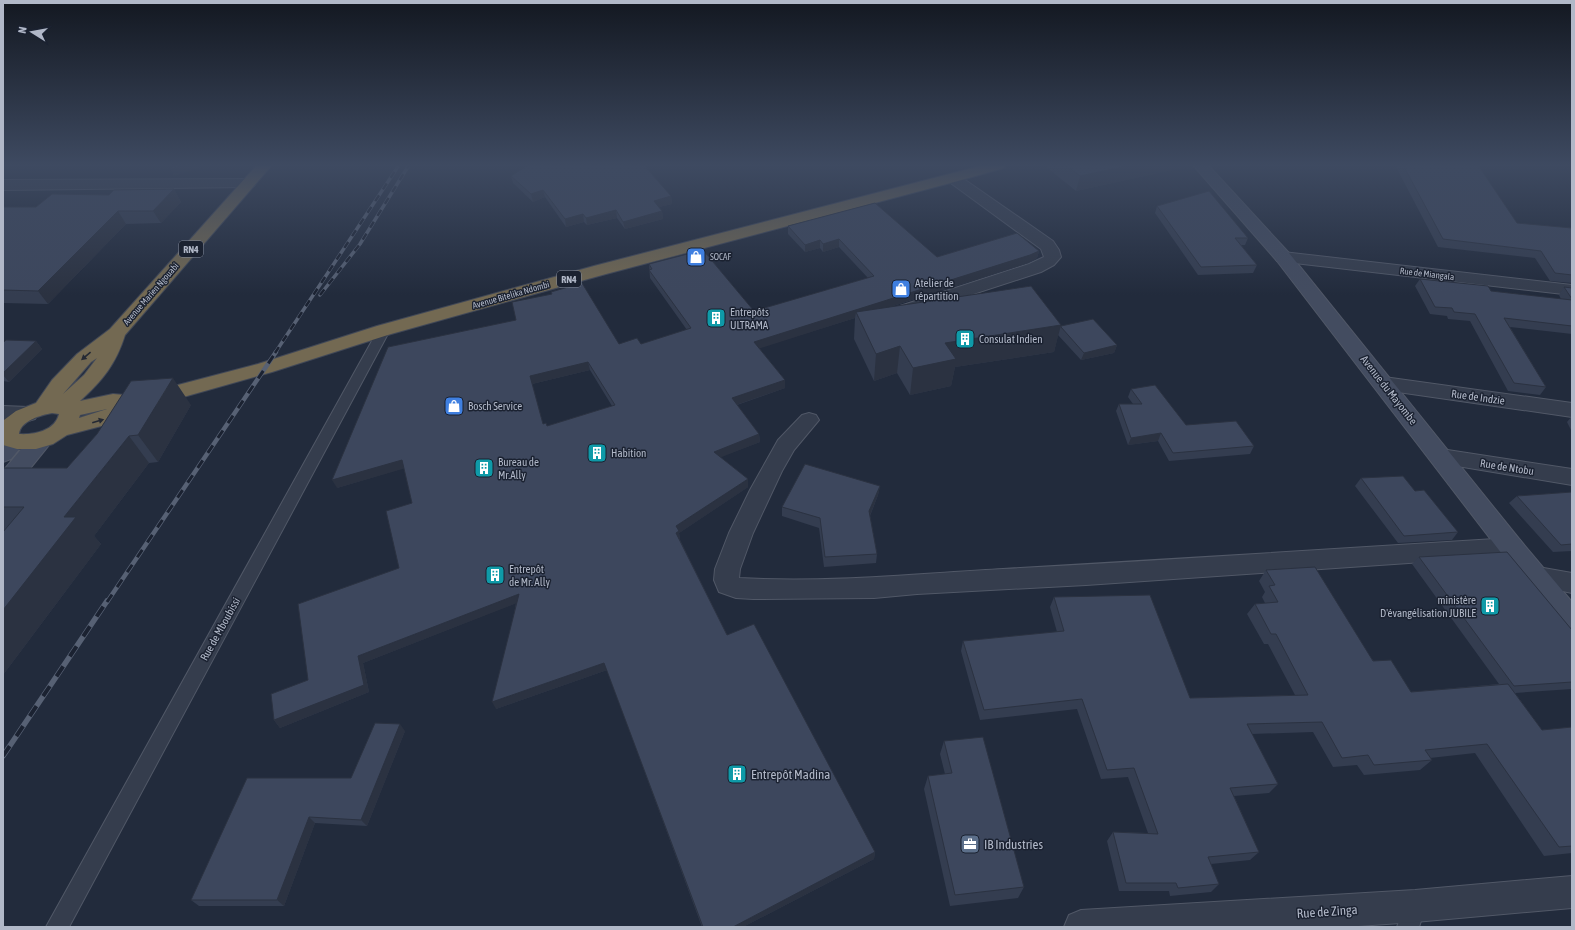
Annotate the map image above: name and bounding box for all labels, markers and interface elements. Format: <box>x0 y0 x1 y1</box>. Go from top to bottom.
north arrow <box>12 12 52 52</box>
text: N <box>16 26 29 34</box>
road number: RN4 <box>179 241 203 257</box>
shop icon: SOCAF <box>685 246 707 268</box>
place label: SOCAF <box>710 252 731 262</box>
street label: Avenue Marien Ngouabi <box>121 261 181 327</box>
street label: Rue de Miangala <box>1399 266 1455 282</box>
road number: RN4 <box>557 271 581 287</box>
place label: Atelier de répartition <box>915 277 959 302</box>
shop icon: Atelier de répartition <box>890 278 912 300</box>
street label: Avenue Bitelika Ndombi <box>471 279 551 311</box>
place label: Entrepôts ULTRAMA <box>730 306 769 331</box>
building icon: Entrepôts ULTRAMA <box>705 307 727 329</box>
building icon: Consulat Indien <box>954 328 976 350</box>
place label: Consulat Indien <box>979 333 1043 345</box>
one-way arrow <box>81 352 91 361</box>
street label: Avenue du Mayombe <box>1358 353 1420 427</box>
street label: Rue de Indzie <box>1450 387 1506 407</box>
shop icon: Bosch Service <box>443 395 465 417</box>
place label: Bosch Service <box>468 400 522 412</box>
one-way arrow <box>92 417 104 423</box>
building icon: Habition <box>586 442 608 464</box>
place label: Habition <box>611 447 646 459</box>
place label: Bureau de Mr.Ally <box>498 456 539 481</box>
building icon: Bureau de Mr.Ally <box>473 457 495 479</box>
street label: Rue de Ntobu <box>1479 457 1535 477</box>
place label: Entrepôt de Mr. Ally <box>509 563 550 588</box>
building icon: Entrepôt de Mr. Ally <box>484 564 506 586</box>
place label: ministère D'évangélisation JUBILE <box>1380 594 1476 619</box>
street label: Rue de Mboubissi <box>198 595 242 663</box>
building icon: ministère D'évangélisation JUBILE <box>1479 595 1501 617</box>
building icon: Entrepôt Madina <box>726 763 748 785</box>
place label: Entrepôt Madina <box>751 767 830 782</box>
office icon: IB Industries <box>959 833 981 855</box>
place label: IB Industries <box>984 837 1043 852</box>
street label: Rue de Zinga <box>1296 902 1358 921</box>

